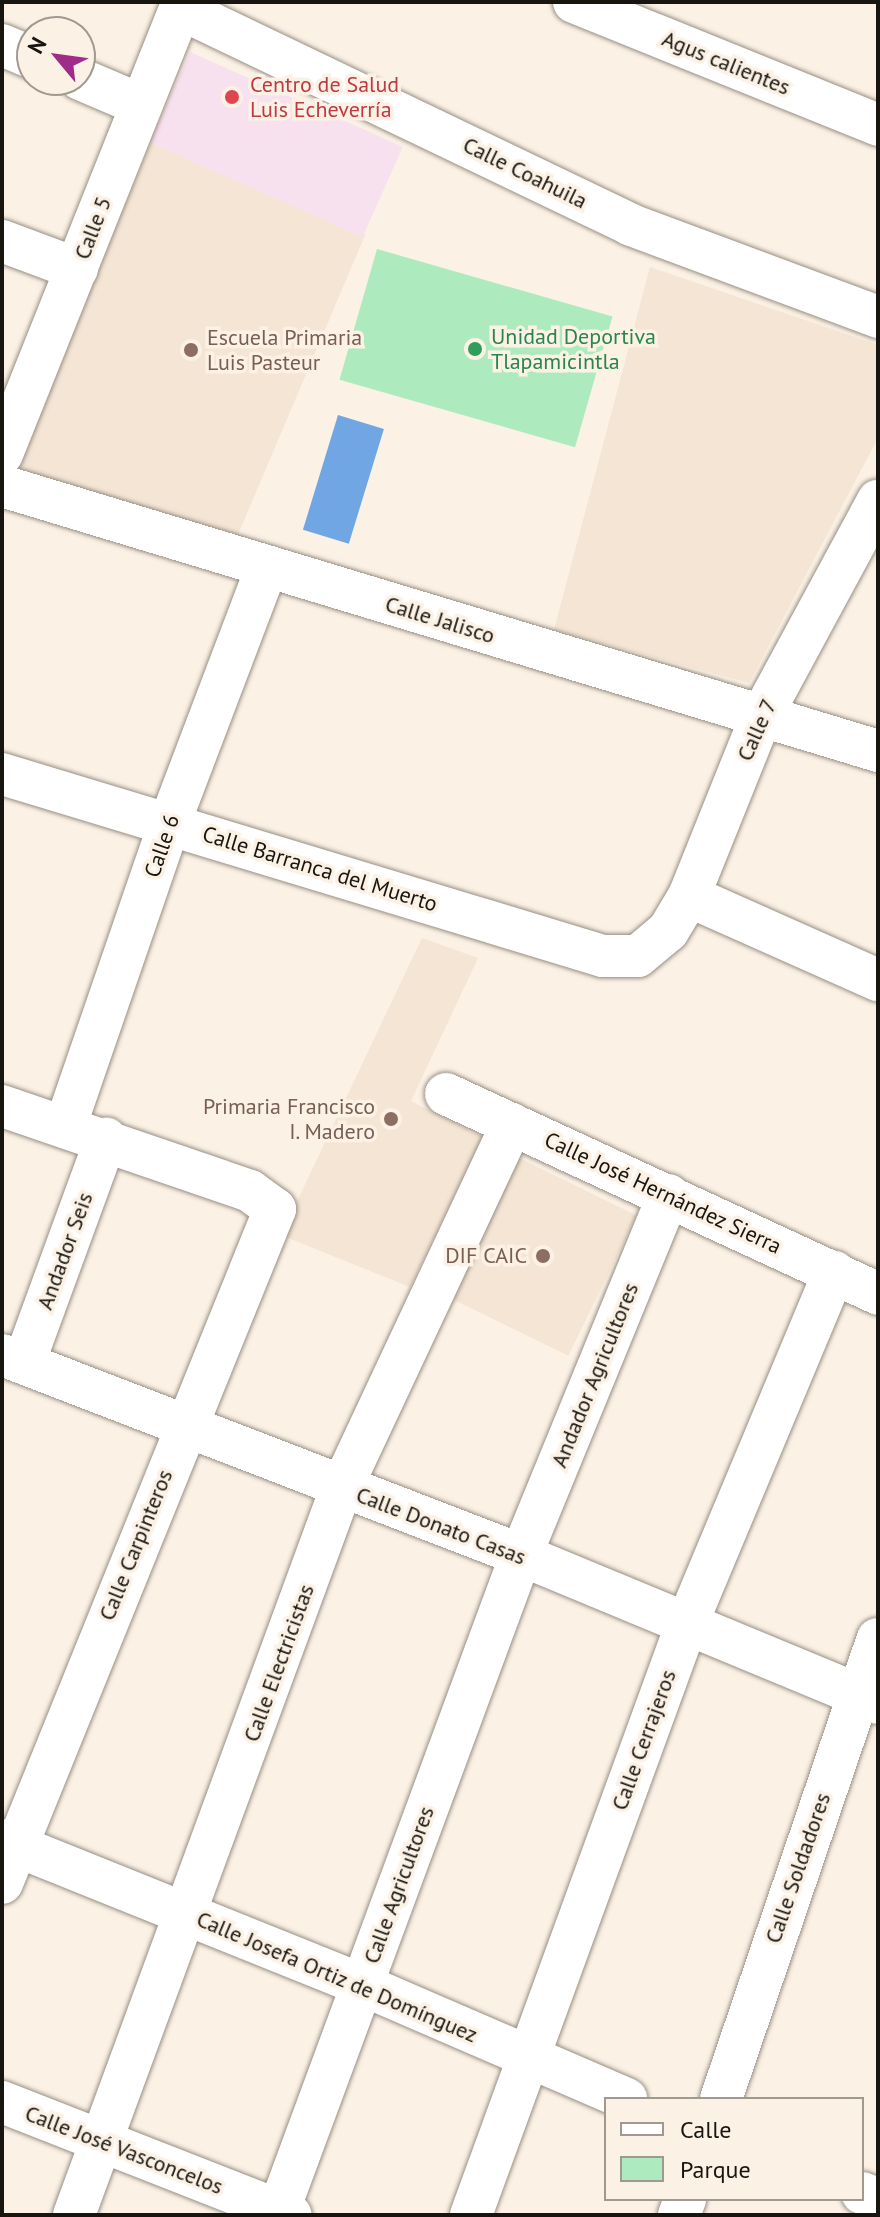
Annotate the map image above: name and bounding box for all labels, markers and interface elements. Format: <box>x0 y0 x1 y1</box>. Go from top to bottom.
north arrow <box>16 16 96 96</box>
street label: Agus calientes <box>658 25 794 101</box>
text: N <box>21 32 53 58</box>
place label: Centro de Salud Luis Echeverría <box>250 71 399 122</box>
marker: Centro de Salud Luis Echeverría <box>221 86 243 108</box>
street label: Calle Coahuila <box>459 132 591 214</box>
street label: Calle 5 <box>69 193 117 263</box>
place label: Unidad Deportiva Tlapamicintla <box>491 323 656 374</box>
place label: Escuela Primaria Luis Pasteur <box>207 324 362 376</box>
marker: Unidad Deportiva Tlapamicintla <box>466 340 484 358</box>
marker: Escuela Primaria Luis Pasteur <box>182 341 200 359</box>
street label: Calle Jalisco <box>382 591 498 649</box>
street label: Calle 7 <box>732 695 782 765</box>
street label: Calle 6 <box>139 811 185 881</box>
street label: Calle Barranca del Muerto <box>199 821 441 917</box>
place label: Primaria Francisco I. Madero <box>203 1093 375 1144</box>
marker: Primaria Francisco I. Madero <box>382 1110 400 1128</box>
street label: Calle José Hernández Sierra <box>540 1126 786 1260</box>
street label: Andador Seis <box>32 1189 98 1313</box>
place label: DIF CAIC <box>445 1243 527 1269</box>
marker: DIF CAIC <box>534 1247 552 1265</box>
street label: Andador Agricultores <box>546 1278 644 1472</box>
street label: Calle Carpinteros <box>94 1466 178 1624</box>
street label: Calle Donato Casas <box>352 1482 530 1570</box>
street label: Calle Electricistas <box>238 1581 320 1745</box>
street label: Calle Cerrajeros <box>606 1666 682 1814</box>
street label: Calle Soldadores <box>760 1789 836 1947</box>
street label: Calle Agricultores <box>358 1803 440 1967</box>
street label: Calle Josefa Ortiz de Domínguez <box>192 1906 482 2048</box>
legend <box>604 2097 864 2201</box>
street label: Calle José Vasconcelos <box>21 2100 227 2200</box>
text: Calle <box>680 2114 731 2145</box>
text: Parque <box>680 2154 751 2185</box>

